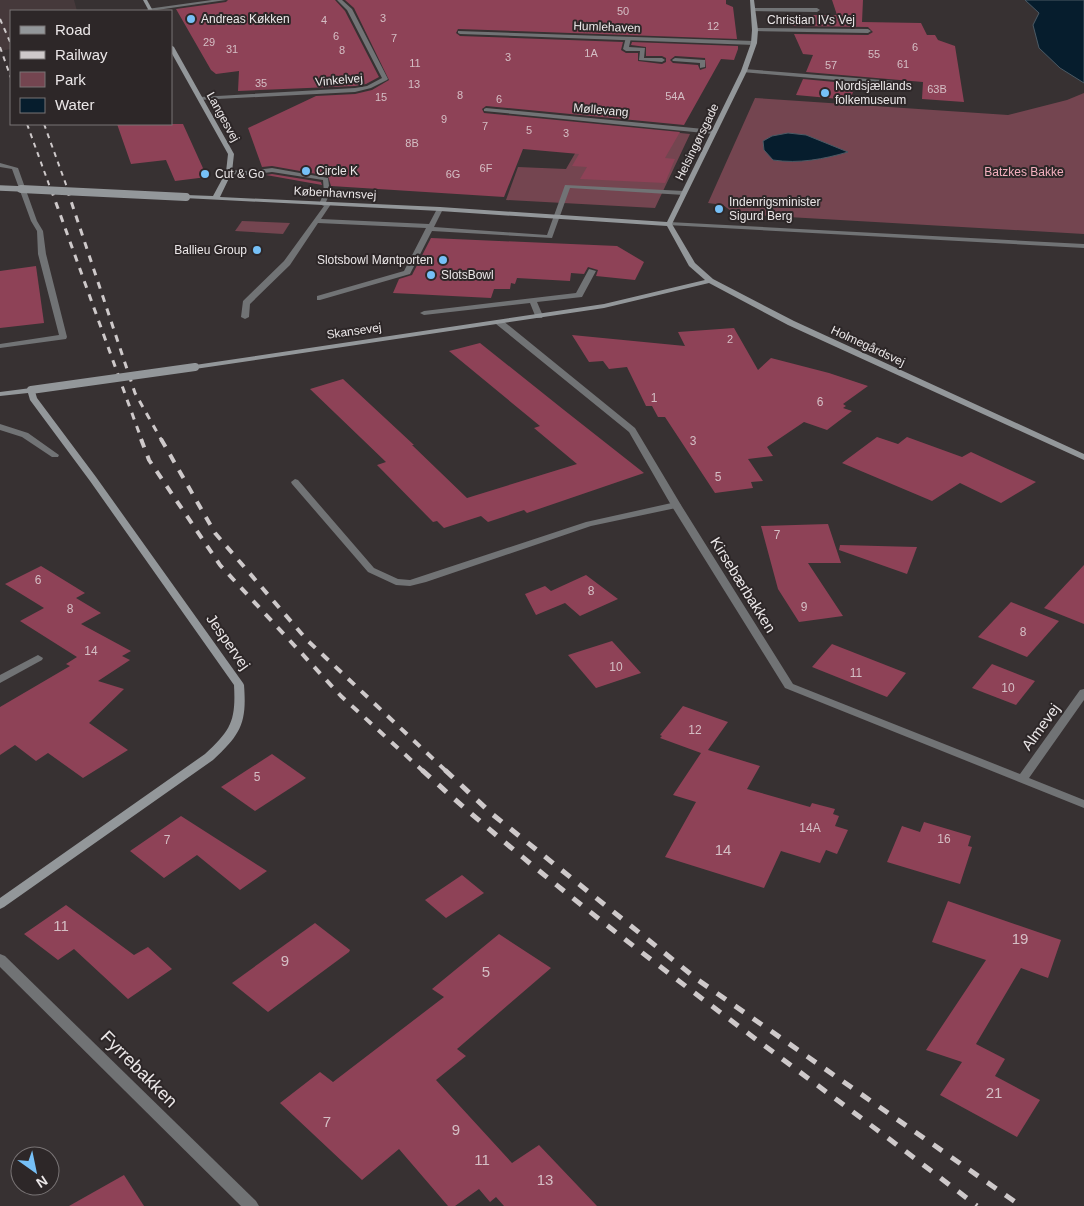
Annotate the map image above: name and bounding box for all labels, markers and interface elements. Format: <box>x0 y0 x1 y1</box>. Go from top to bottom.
house number: 50 <box>617 5 629 17</box>
legend <box>10 10 172 125</box>
place label: Andreas Køkken <box>201 12 290 26</box>
house number: 3 <box>380 12 386 24</box>
marker: Andreas Køkken <box>185 13 197 25</box>
street label: Christian IVs Vej <box>767 13 855 27</box>
house number: 4 <box>321 14 327 26</box>
street label: Humlehaven <box>573 19 641 35</box>
house number: 12 <box>707 20 719 32</box>
text: Road <box>55 21 91 38</box>
house number: 6 <box>333 30 339 42</box>
house number: 7 <box>391 32 397 44</box>
house number: 29 <box>203 36 215 48</box>
house number: 6 <box>912 41 918 53</box>
house number: 31 <box>226 43 238 55</box>
house number: 8 <box>339 44 345 56</box>
text: Railway <box>55 46 108 63</box>
house number: 1A <box>584 47 598 59</box>
house number: 55 <box>868 48 880 60</box>
house number: 3 <box>505 51 511 63</box>
house number: 11 <box>409 57 421 69</box>
house number: 61 <box>897 58 909 70</box>
house number: 57 <box>825 59 837 71</box>
text: Park <box>55 71 86 88</box>
street label: Vinkelvej <box>315 71 363 89</box>
house number: 35 <box>255 77 267 89</box>
house number: 13 <box>408 78 420 90</box>
place label: Nordsjællands folkemuseum <box>835 79 912 107</box>
house number: 63B <box>927 83 947 95</box>
marker: Nordsjællands folkemuseum <box>819 87 831 99</box>
house number: 8 <box>457 89 463 101</box>
street label: Langesvej <box>204 90 242 144</box>
house number: 54A <box>665 90 685 102</box>
house number: 15 <box>375 91 387 103</box>
house number: 6 <box>496 93 502 105</box>
text: Water <box>55 96 94 113</box>
street label: Møllevang <box>573 101 629 119</box>
street label: Helsingørsgade <box>672 101 722 183</box>
house number: 9 <box>441 113 447 125</box>
house number: 7 <box>482 120 488 132</box>
house number: 5 <box>526 124 532 136</box>
house number: 3 <box>563 127 569 139</box>
house number: 8B <box>405 137 419 149</box>
house number: 6F <box>480 162 493 174</box>
place label: Circle K <box>316 164 358 178</box>
marker: Circle K <box>300 165 312 177</box>
park label: Batzkes Bakke <box>984 165 1064 179</box>
place label: Cut & Go <box>215 167 265 181</box>
marker: Cut & Go <box>199 168 211 180</box>
house number: 6G <box>446 168 460 180</box>
street label: Københavnsvej <box>293 184 377 202</box>
place label: Indenrigsminister Sigurd Berg <box>729 195 820 223</box>
marker: Indenrigsminister Sigurd Berg <box>713 203 725 215</box>
place label: Ballieu Group <box>174 243 247 257</box>
marker: Ballieu Group <box>251 244 263 256</box>
place label: Slotsbowl Møntporten <box>317 253 433 267</box>
marker: Slotsbowl Møntporten <box>437 254 449 266</box>
place label: SlotsBowl <box>441 268 494 282</box>
marker: SlotsBowl <box>425 269 437 281</box>
street label: Skansevej <box>326 320 382 342</box>
street label: Holmegårdsvej <box>829 323 907 369</box>
house number: 2 <box>727 333 733 345</box>
house number: 1 <box>651 391 658 405</box>
house number: 6 <box>817 395 824 409</box>
house number: 3 <box>690 434 697 448</box>
house number: 5 <box>715 470 722 484</box>
house number: 7 <box>774 528 781 542</box>
street label: Kirsebærbakken <box>707 534 780 636</box>
house number: 6 <box>35 573 42 587</box>
house number: 8 <box>588 584 595 598</box>
house number: 9 <box>801 600 808 614</box>
house number: 8 <box>67 602 74 616</box>
street label: Jespervej <box>203 611 254 673</box>
house number: 8 <box>1020 625 1027 639</box>
house number: 14 <box>84 644 98 658</box>
house number: 10 <box>609 660 623 674</box>
house number: 11 <box>850 666 863 680</box>
house number: 10 <box>1001 681 1015 695</box>
street label: Almevej <box>1018 700 1063 753</box>
house number: 12 <box>688 723 702 737</box>
house number: 5 <box>254 770 261 784</box>
house number: 14A <box>799 821 821 835</box>
house number: 16 <box>937 832 951 846</box>
house number: 7 <box>164 833 171 847</box>
house number: 14 <box>715 841 731 858</box>
house number: 11 <box>53 917 69 934</box>
house number: 19 <box>1012 930 1028 947</box>
house number: 9 <box>281 952 289 969</box>
house number: 5 <box>482 963 490 980</box>
street label: Fyrrebakken <box>97 1027 181 1111</box>
house number: 21 <box>986 1084 1002 1101</box>
house number: 7 <box>323 1113 331 1130</box>
house number: 9 <box>452 1121 460 1138</box>
north arrow <box>10 1146 60 1196</box>
house number: 11 <box>474 1151 490 1168</box>
house number: 13 <box>537 1171 553 1188</box>
text: N <box>33 1172 51 1191</box>

